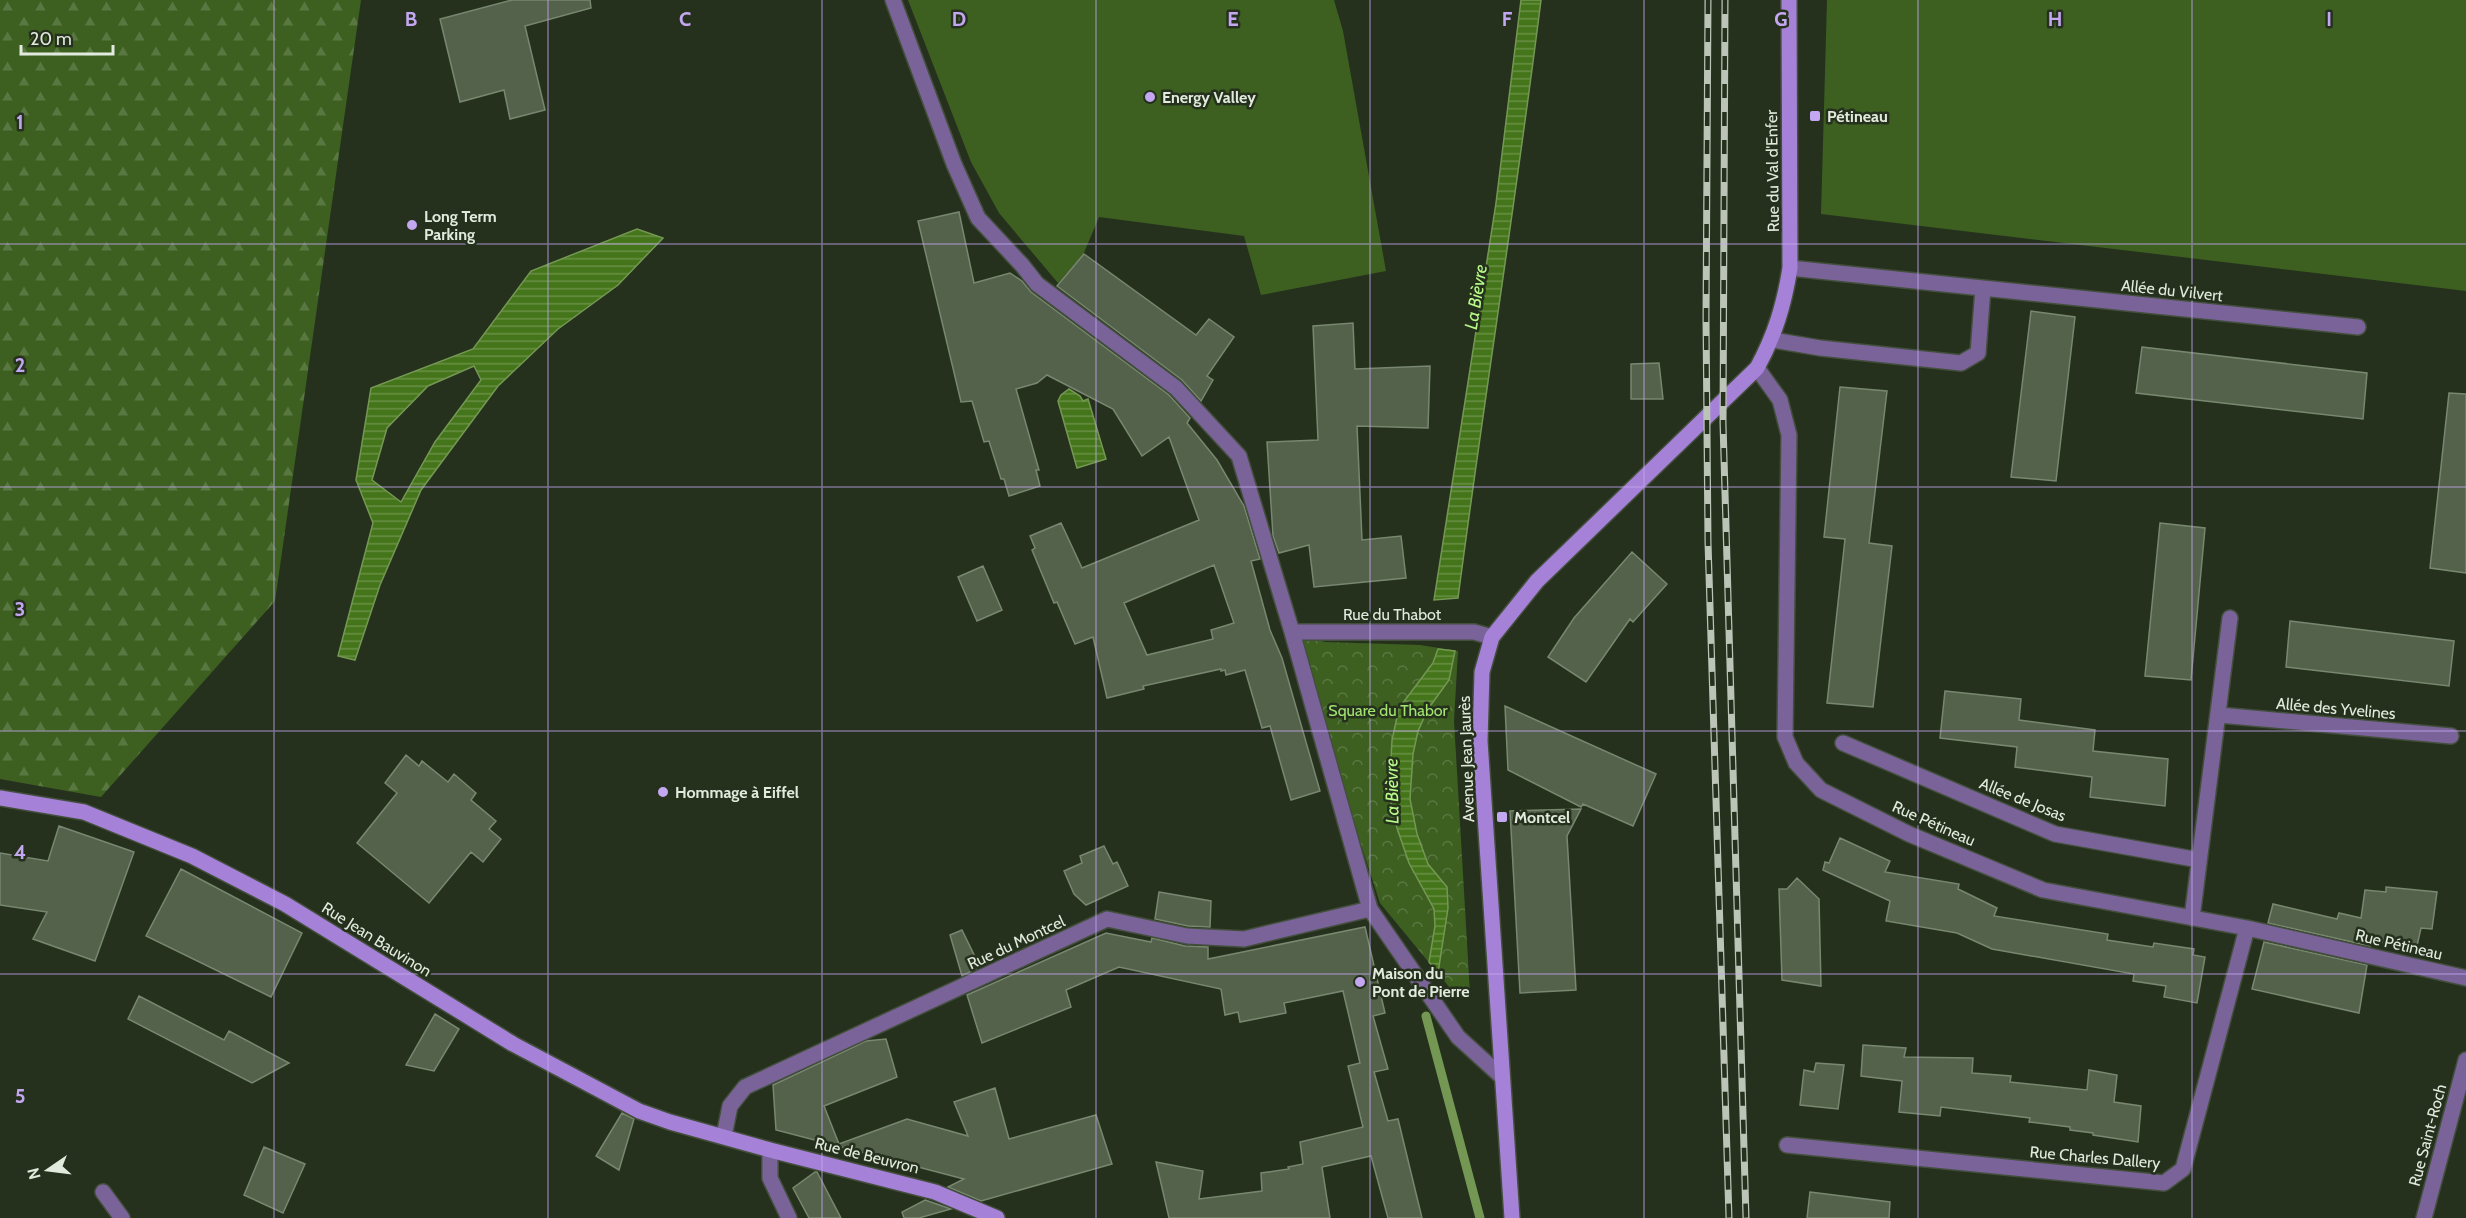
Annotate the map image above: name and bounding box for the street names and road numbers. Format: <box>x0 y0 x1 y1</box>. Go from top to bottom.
street label: Rue du Val d'Enfer <box>1762 109 1783 232</box>
street label: Allée du Vilvert <box>2120 276 2224 305</box>
street label: Rue du Thabot <box>1343 605 1442 624</box>
street label: Allée des Yvelines <box>2275 694 2397 723</box>
street label: Avenue Jean Jaurès <box>1455 695 1478 822</box>
street label: Allée de Josas <box>1977 774 2069 826</box>
street label: Rue Pétineau <box>1889 797 1978 850</box>
street label: Rue Jean Bauvinon <box>318 898 435 981</box>
street label: Rue du Montcel <box>964 911 1068 973</box>
street label: Rue Pétineau <box>2354 925 2444 964</box>
street label: Rue Saint-Roch <box>2405 1082 2450 1188</box>
street label: Rue de Beuvron <box>813 1133 921 1178</box>
street label: Rue Charles Dallery <box>2029 1142 2161 1173</box>

